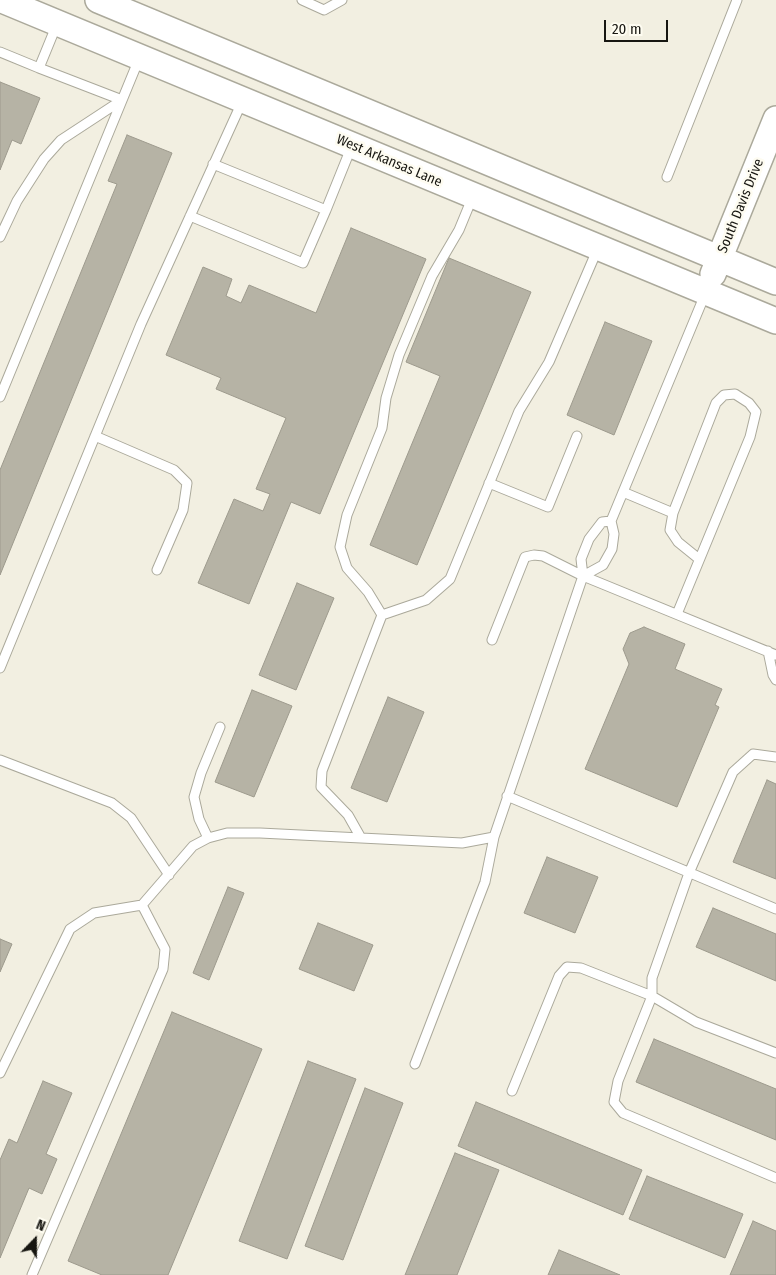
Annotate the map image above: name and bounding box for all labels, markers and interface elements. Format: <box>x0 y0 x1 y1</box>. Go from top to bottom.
scale bar <box>606 10 670 42</box>
text: 20 m <box>612 20 642 38</box>
street label: West Arkansas Lane <box>334 131 444 191</box>
street label: South Davis Drive <box>714 156 768 256</box>
north arrow <box>10 1215 60 1265</box>
text: N <box>34 1216 48 1235</box>

